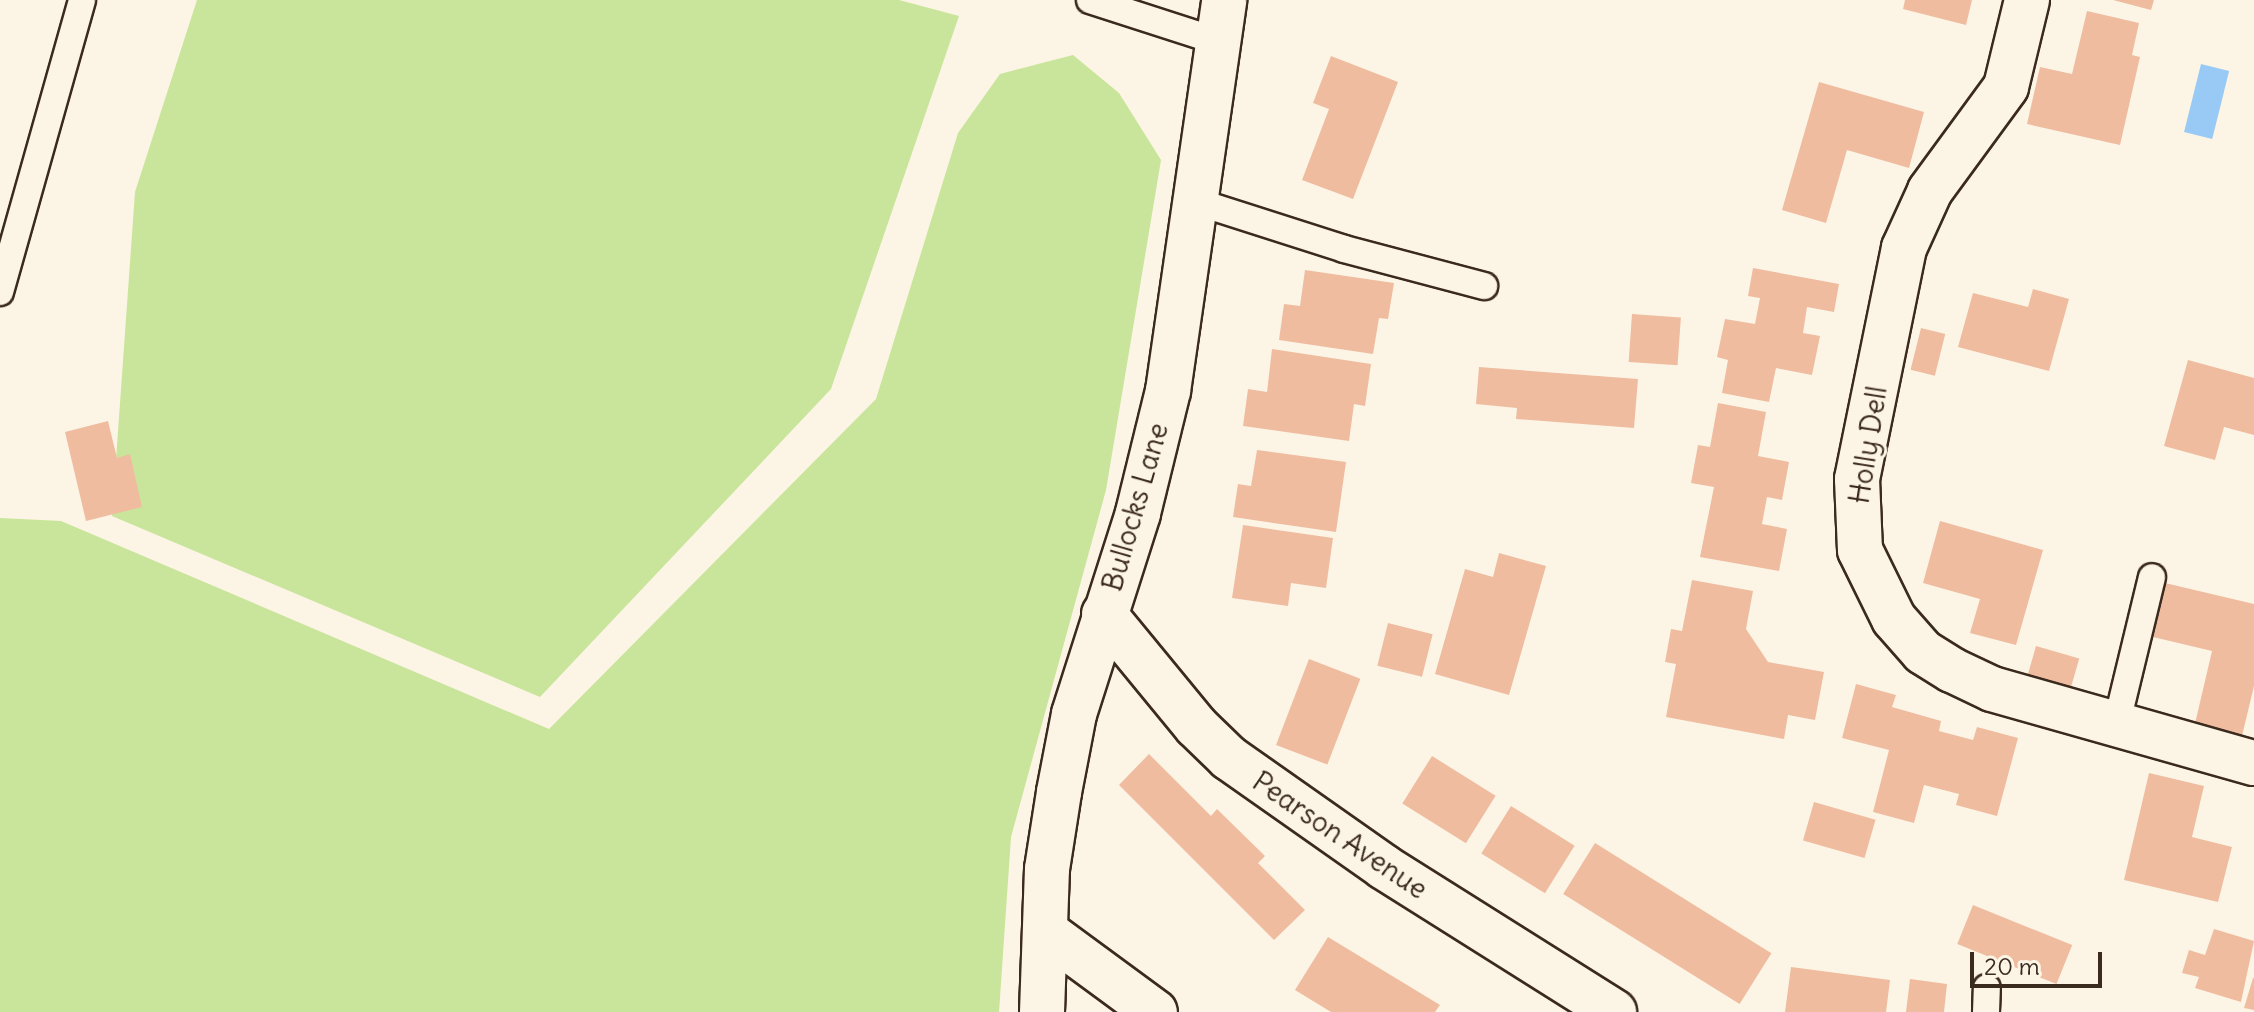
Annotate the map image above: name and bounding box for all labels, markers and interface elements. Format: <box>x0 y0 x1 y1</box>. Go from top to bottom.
street label: Holly Dell <box>1842 384 1894 506</box>
street label: Bullocks Lane <box>1095 419 1175 595</box>
street label: Pearson Avenue <box>1246 764 1434 906</box>
scale bar <box>1974 936 2106 986</box>
text: 20 m <box>1984 951 2040 981</box>

